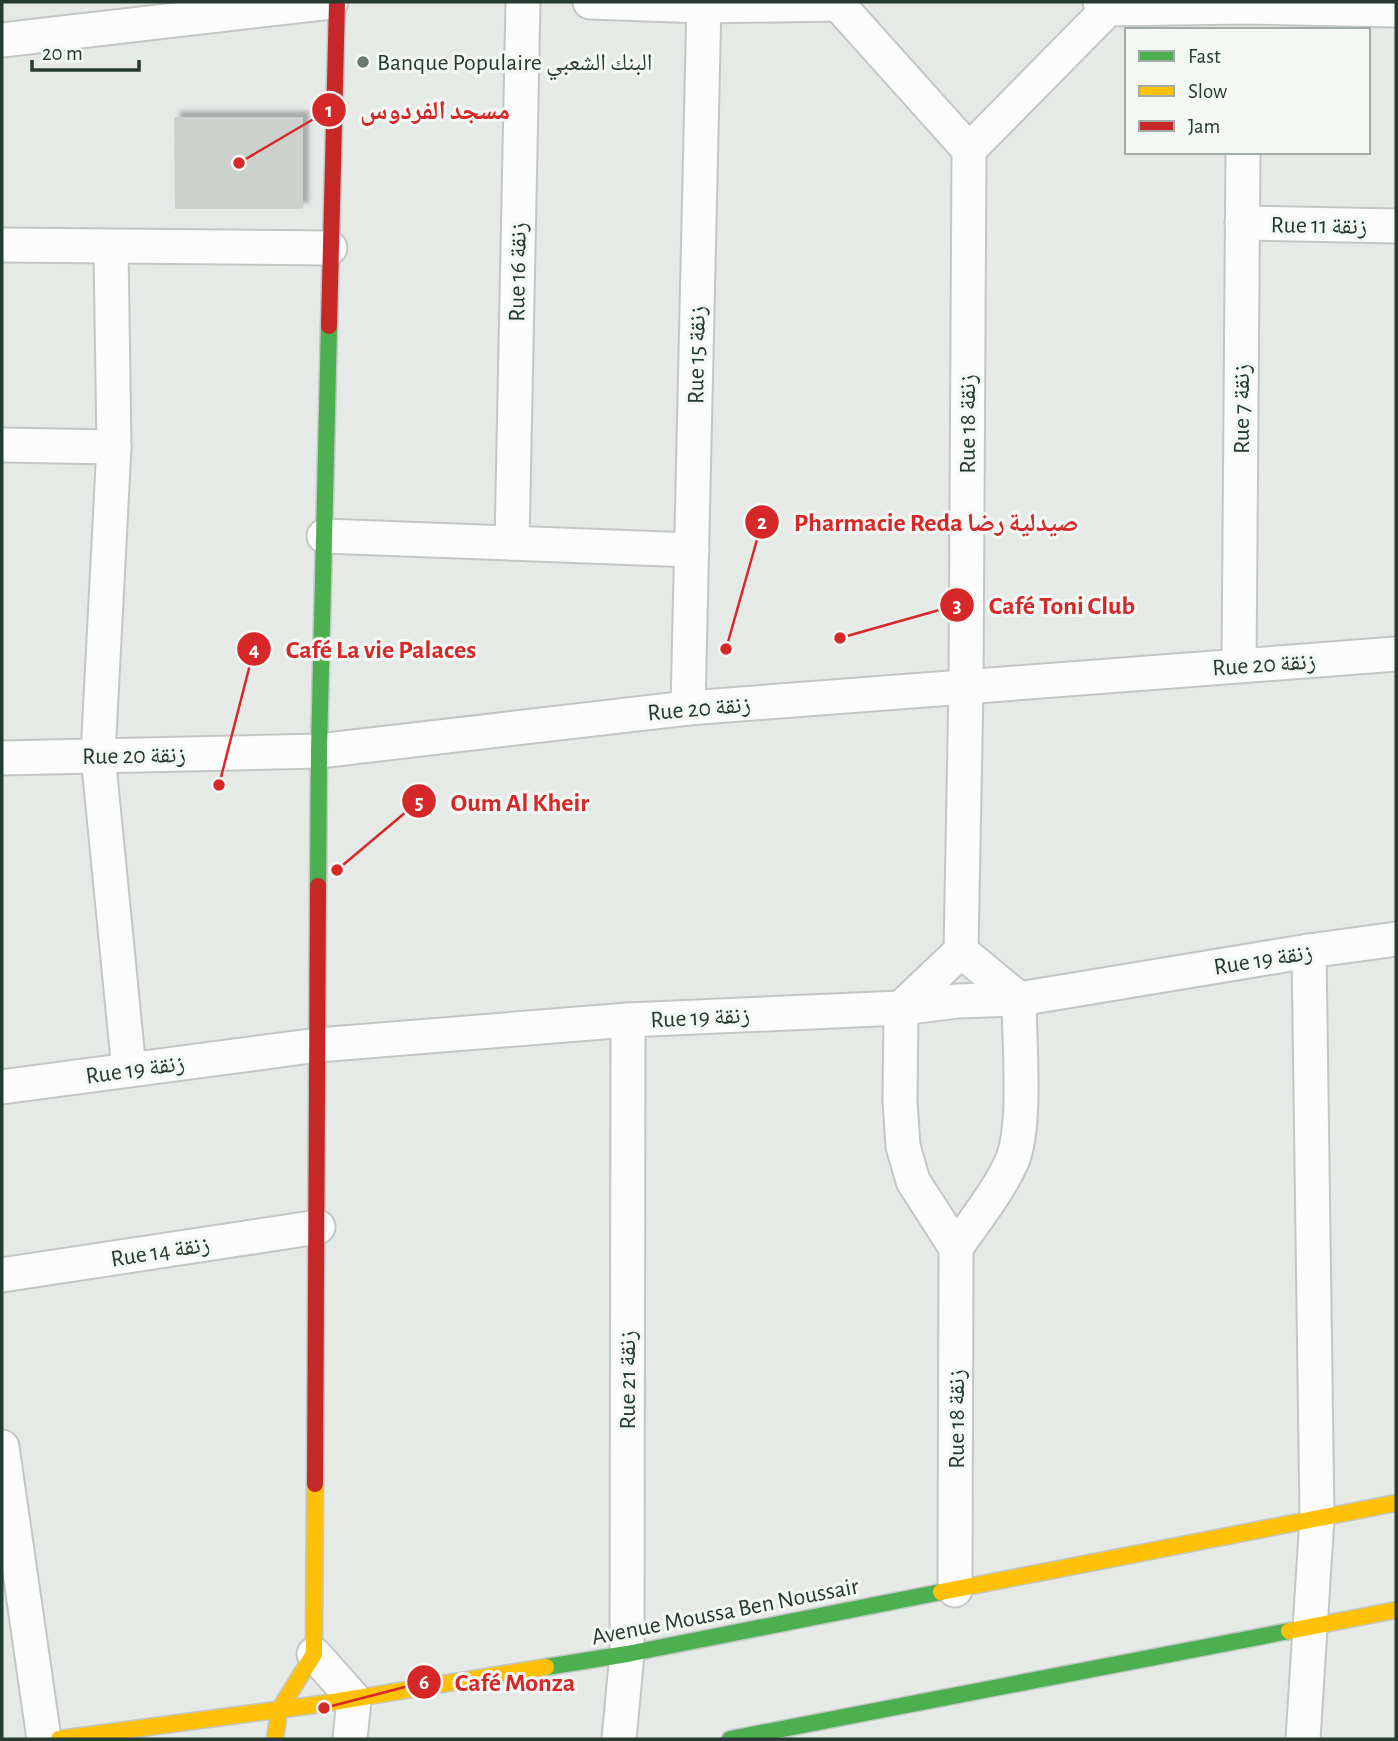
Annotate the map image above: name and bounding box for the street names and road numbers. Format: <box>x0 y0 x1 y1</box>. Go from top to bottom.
street label: Rue 11 زنقة <box>1270 213 1367 239</box>
street label: Rue 16 زنقة <box>505 222 531 322</box>
street label: Rue 15 زنقة <box>684 306 710 404</box>
street label: Rue 7 زنقة <box>1230 364 1254 454</box>
street label: Rue 18 زنقة <box>956 374 980 474</box>
street label: Rue 20 زنقة <box>1212 649 1317 681</box>
street label: Rue 20 زنقة <box>646 693 752 725</box>
street label: Rue 20 زنقة <box>82 743 186 769</box>
street label: Rue 19 زنقة <box>1212 940 1314 980</box>
street label: Rue 19 زنقة <box>650 1003 750 1033</box>
street label: Rue 19 زنقة <box>84 1051 186 1089</box>
street label: Rue 14 زنقة <box>109 1232 211 1272</box>
street label: Rue 21 زنقة <box>616 1330 640 1430</box>
street label: Rue 18 زنقة <box>945 1369 969 1469</box>
street label: Avenue Moussa Ben Noussair <box>590 1574 861 1650</box>

